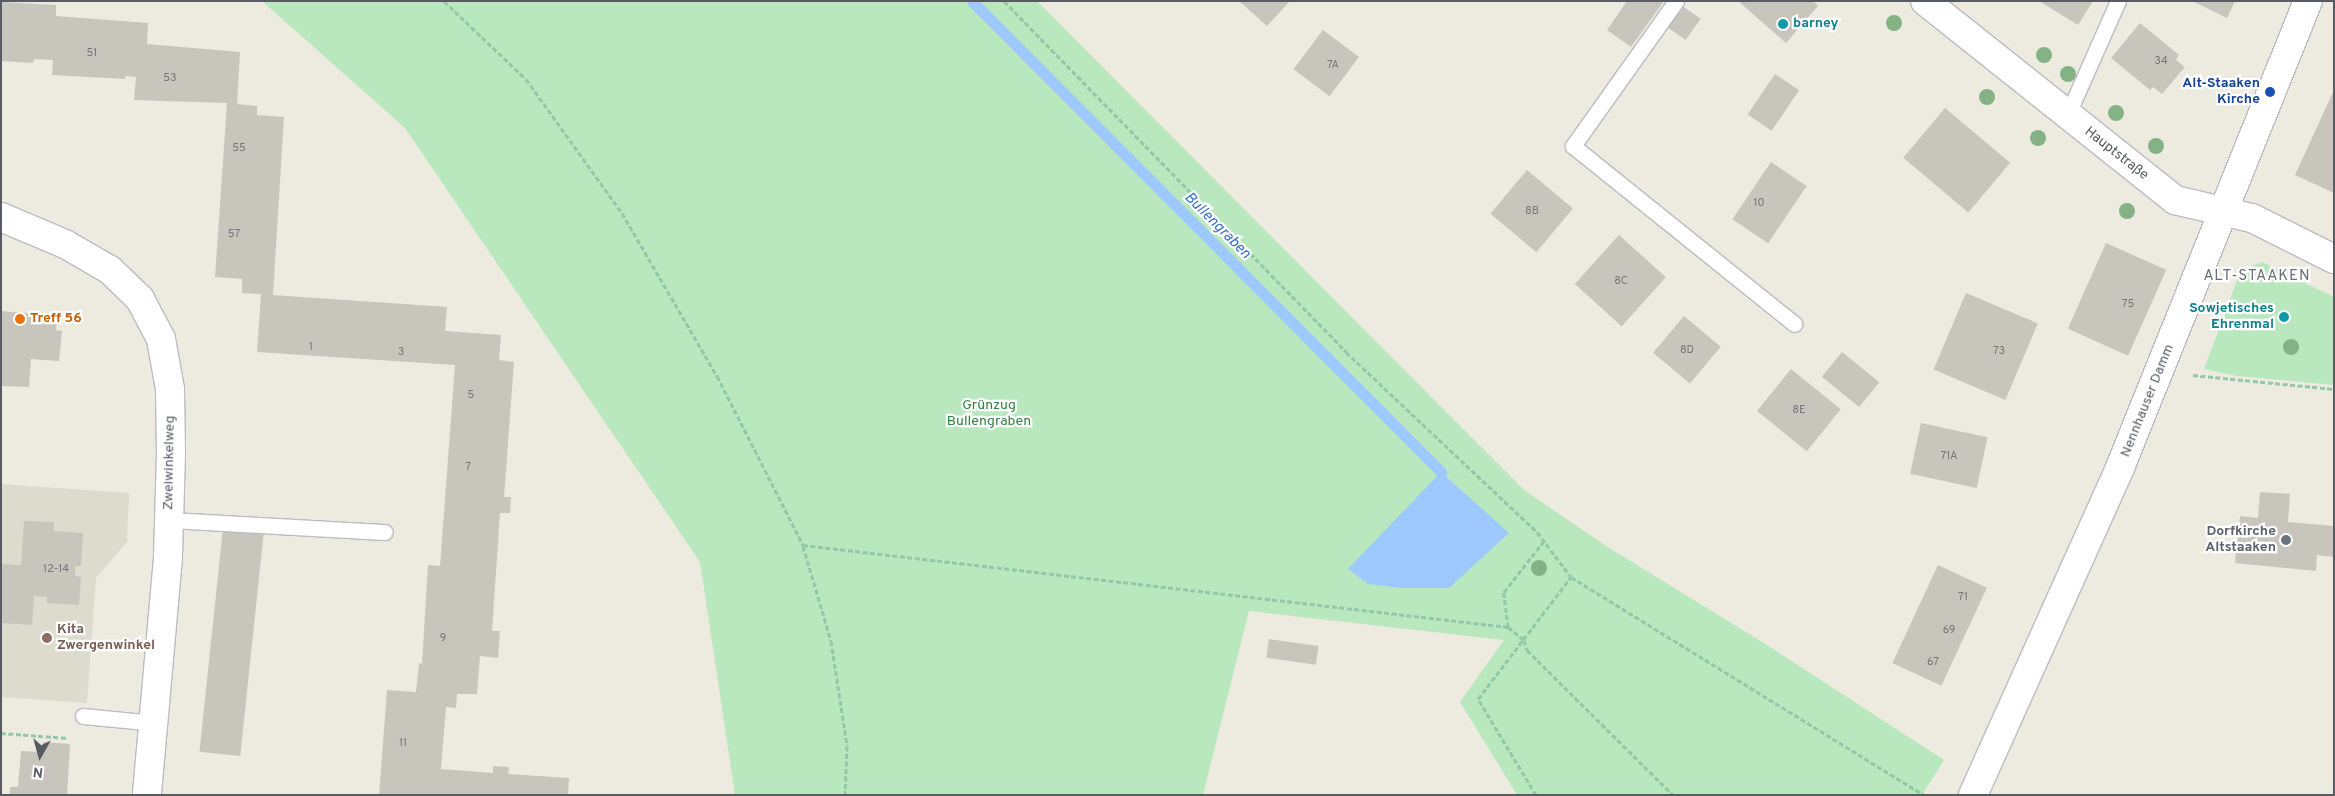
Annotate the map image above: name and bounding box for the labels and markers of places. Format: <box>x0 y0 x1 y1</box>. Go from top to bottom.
place label: barney <box>1793 16 1839 32</box>
marker: barney <box>1777 18 1789 30</box>
place label: Alt-Staaken Kirche <box>2182 76 2260 108</box>
marker: Alt-Staaken Kirche <box>2264 86 2276 98</box>
place label: Sowjetisches Ehrenmal <box>2189 301 2274 334</box>
place label: Treff 56 <box>30 311 82 327</box>
marker: Sowjetisches Ehrenmal <box>2278 311 2290 323</box>
marker: Treff 56 <box>14 313 26 325</box>
place label: Dorfkirche Altstaaken <box>2205 524 2276 556</box>
marker: Dorfkirche Altstaaken <box>2280 534 2292 546</box>
place label: Kita Zwergenwinkel <box>57 622 155 654</box>
marker: Kita Zwergenwinkel <box>41 632 53 644</box>

